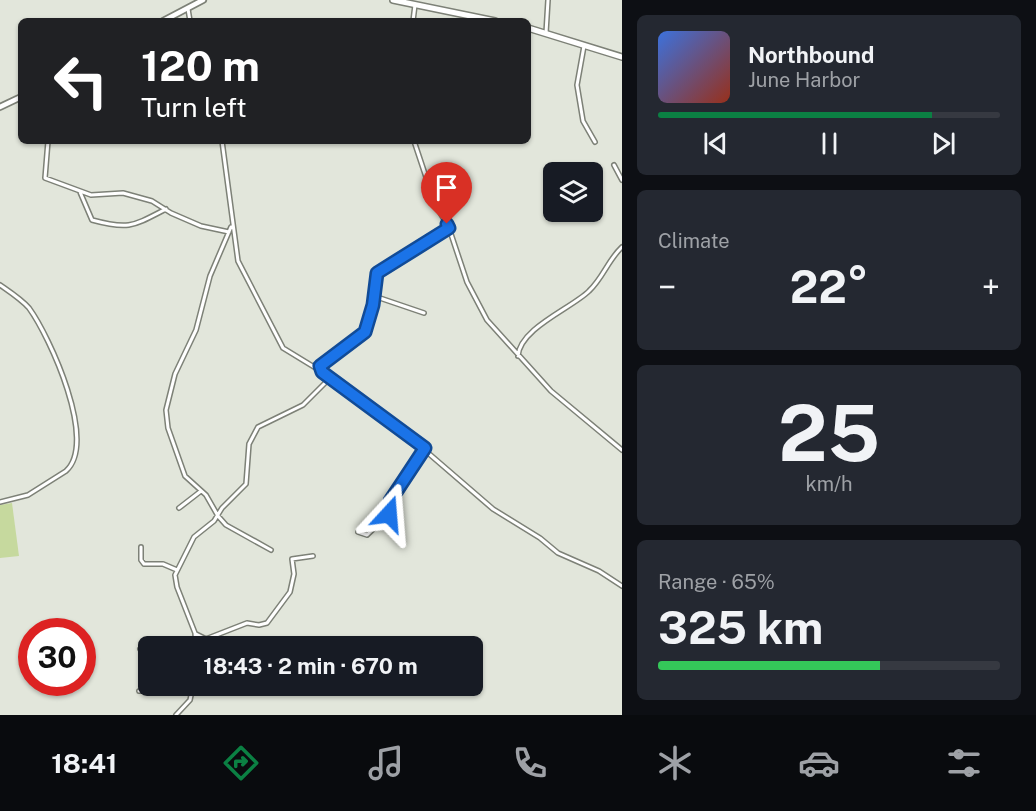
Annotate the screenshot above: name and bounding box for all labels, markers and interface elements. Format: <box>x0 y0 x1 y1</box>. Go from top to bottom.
text: 120 m <box>141 41 260 90</box>
icon: left <box>42 42 120 120</box>
text: Northbound <box>748 42 874 68</box>
text: June Harbor <box>748 68 860 92</box>
text: Turn left <box>141 91 247 123</box>
icon: previous <box>699 127 732 160</box>
icon: pause <box>813 127 846 160</box>
icon: next <box>927 127 960 160</box>
pin <box>421 162 472 224</box>
map controls <box>543 162 603 222</box>
button: layers <box>543 162 603 222</box>
icon: arrive <box>430 171 463 204</box>
text: Climate <box>658 229 730 253</box>
text: 22° <box>790 260 868 313</box>
text: − <box>658 268 676 306</box>
text: + <box>982 268 1000 306</box>
text: 25 <box>778 387 880 479</box>
text: km/h <box>805 472 853 496</box>
position arrow <box>357 482 421 546</box>
text: Range · 65% <box>658 570 775 594</box>
text: 325 km <box>658 601 823 654</box>
speed limit sign: 30 <box>18 618 96 696</box>
text: 18:43 · 2 min · 670 m <box>203 653 418 679</box>
icon: directions <box>220 742 262 784</box>
icon: music <box>365 742 407 784</box>
icon: phone <box>509 742 551 784</box>
icon: climate <box>654 742 696 784</box>
icon: car <box>798 742 840 784</box>
icon: filters <box>943 742 985 784</box>
text: 18:41 <box>51 747 117 779</box>

